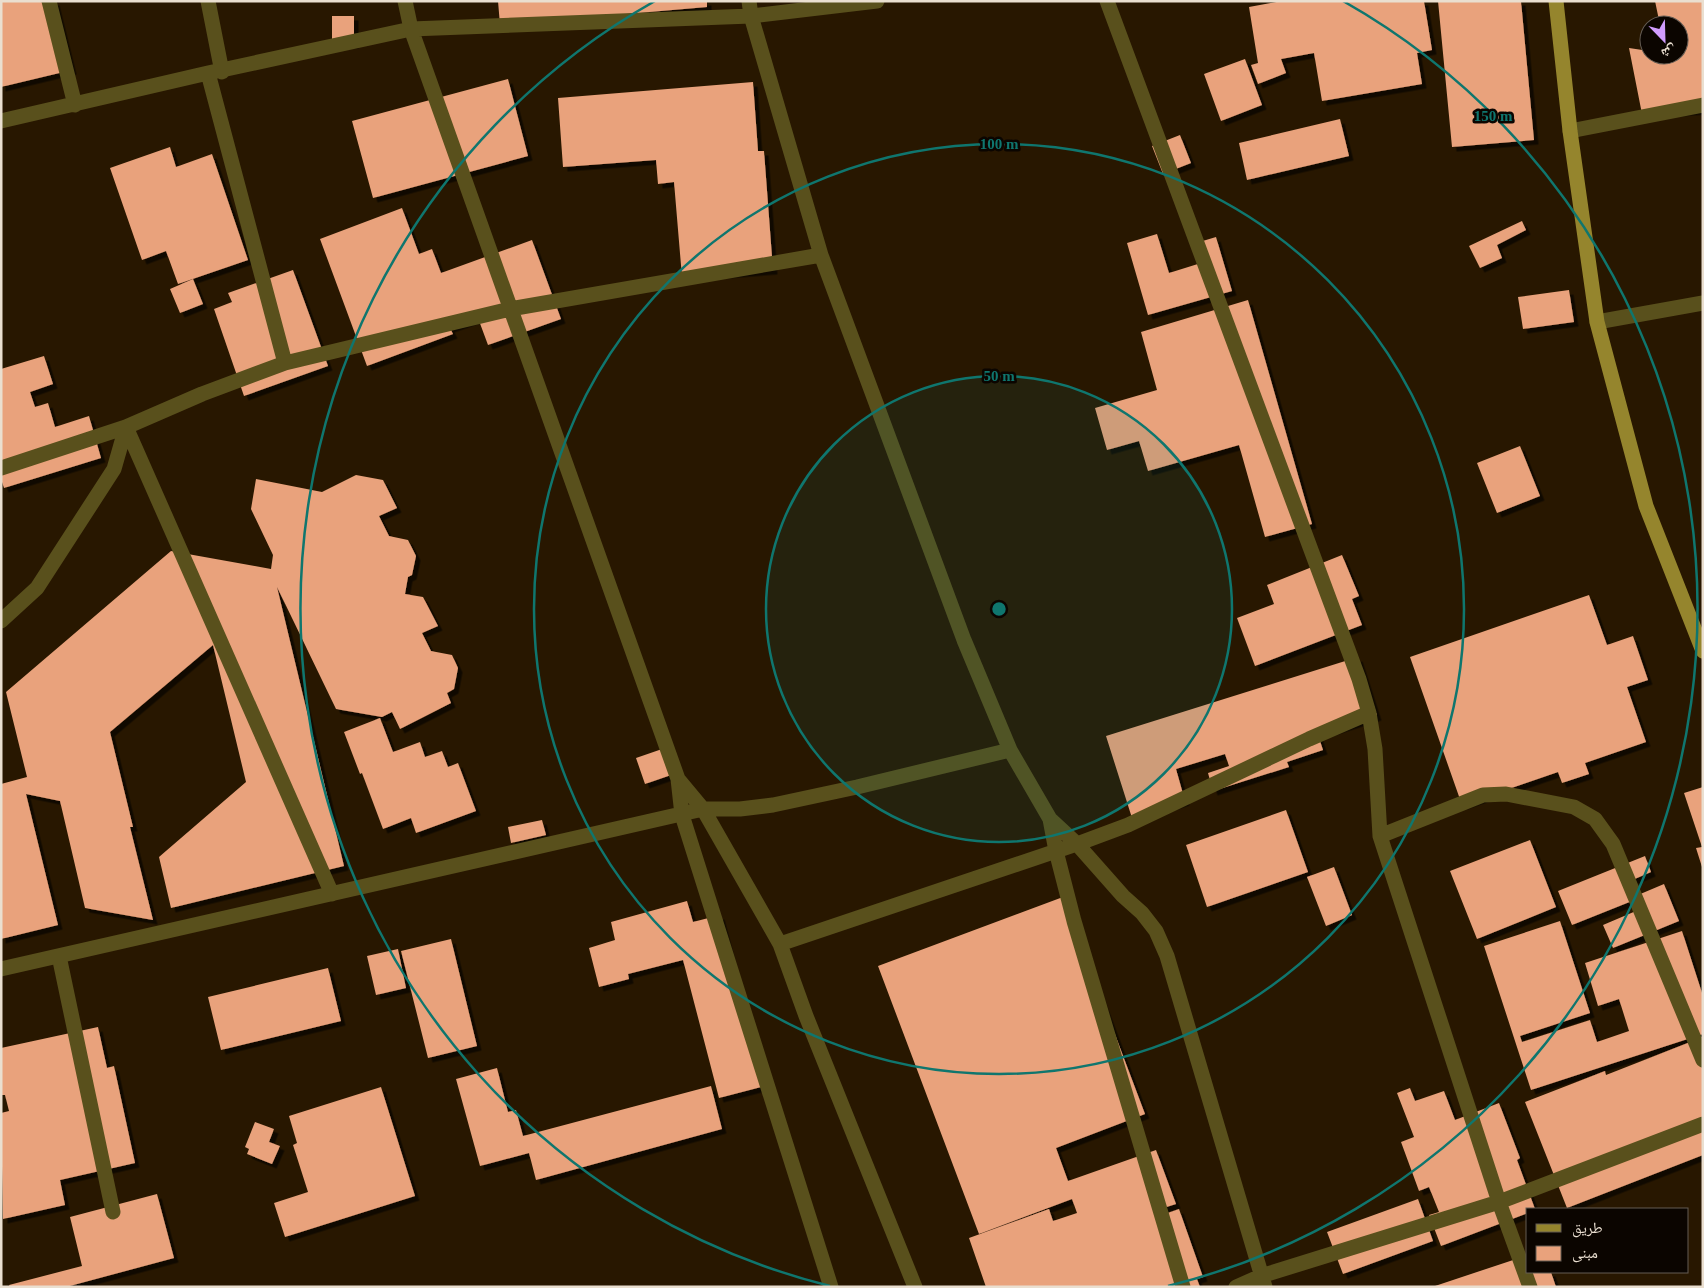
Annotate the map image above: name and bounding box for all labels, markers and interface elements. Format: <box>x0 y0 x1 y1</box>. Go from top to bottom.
north arrow <box>1639 15 1689 65</box>
text: ش <box>1659 41 1679 61</box>
text: 150 m <box>1474 108 1513 124</box>
text: 100 m <box>980 136 1019 152</box>
text: 50 m <box>983 368 1015 384</box>
centre of rings <box>990 600 1008 618</box>
legend <box>1526 1208 1689 1273</box>
text: طريق <box>1572 1220 1603 1238</box>
text: مبنى <box>1572 1245 1598 1263</box>

